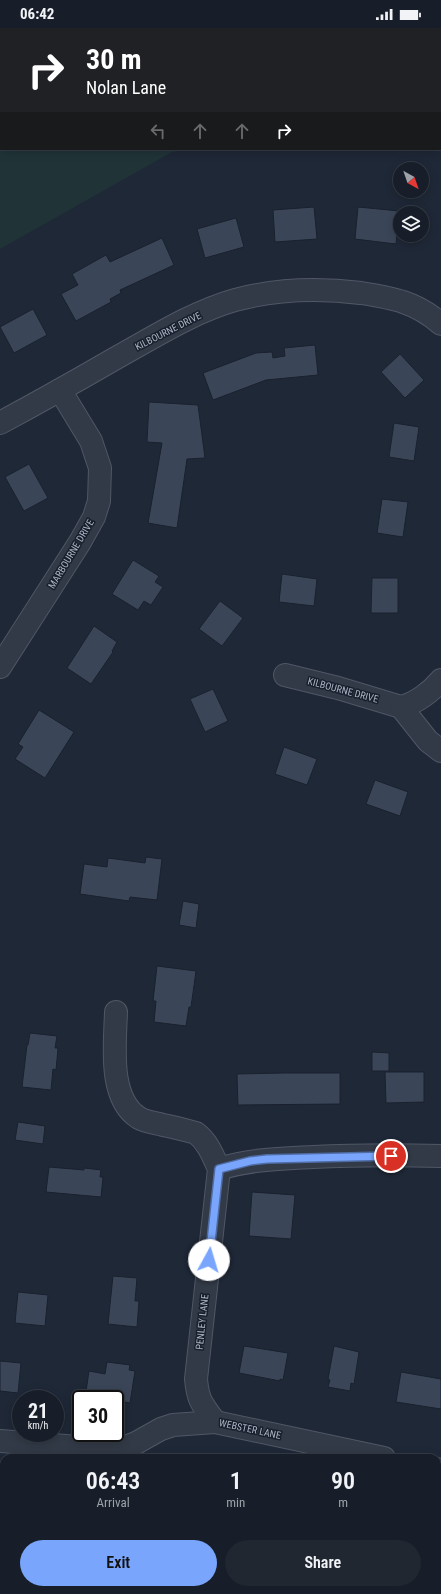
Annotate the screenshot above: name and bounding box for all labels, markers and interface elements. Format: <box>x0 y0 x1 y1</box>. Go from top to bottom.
text: 06:42 <box>20 5 54 23</box>
text: 30 m <box>86 43 142 76</box>
icon: right <box>20 44 72 96</box>
text: Nolan Lane <box>86 77 166 98</box>
icon: left <box>147 120 169 142</box>
icon: ahead <box>189 120 211 142</box>
icon: ahead <box>231 120 253 142</box>
icon: right <box>273 120 295 142</box>
north arrow <box>393 162 429 198</box>
map controls <box>393 162 429 242</box>
button: layers <box>393 206 429 242</box>
street label: KILBOURNE DRIVE <box>133 310 203 352</box>
street label: MARBOURNE DRIVE <box>46 517 96 591</box>
street label: KILBOURNE DRIVE <box>306 675 380 705</box>
pin <box>374 1139 408 1173</box>
icon: arrive <box>380 1145 402 1167</box>
position arrow <box>188 1239 230 1281</box>
street label: PENLEY LANE <box>194 1294 210 1350</box>
speed limit sign: 30 <box>72 1390 124 1442</box>
text: 21 <box>28 1399 48 1423</box>
street label: WEBSTER LANE <box>218 1417 282 1441</box>
text: km/h <box>28 1420 48 1431</box>
text: 06:43 <box>86 1467 140 1495</box>
text: 1 <box>230 1467 242 1495</box>
text: 90 <box>331 1467 355 1495</box>
text: Arrival <box>97 1495 130 1510</box>
text: min <box>226 1495 245 1510</box>
text: m <box>338 1495 348 1510</box>
button: Exit <box>20 1540 217 1586</box>
button: Share <box>225 1540 421 1586</box>

